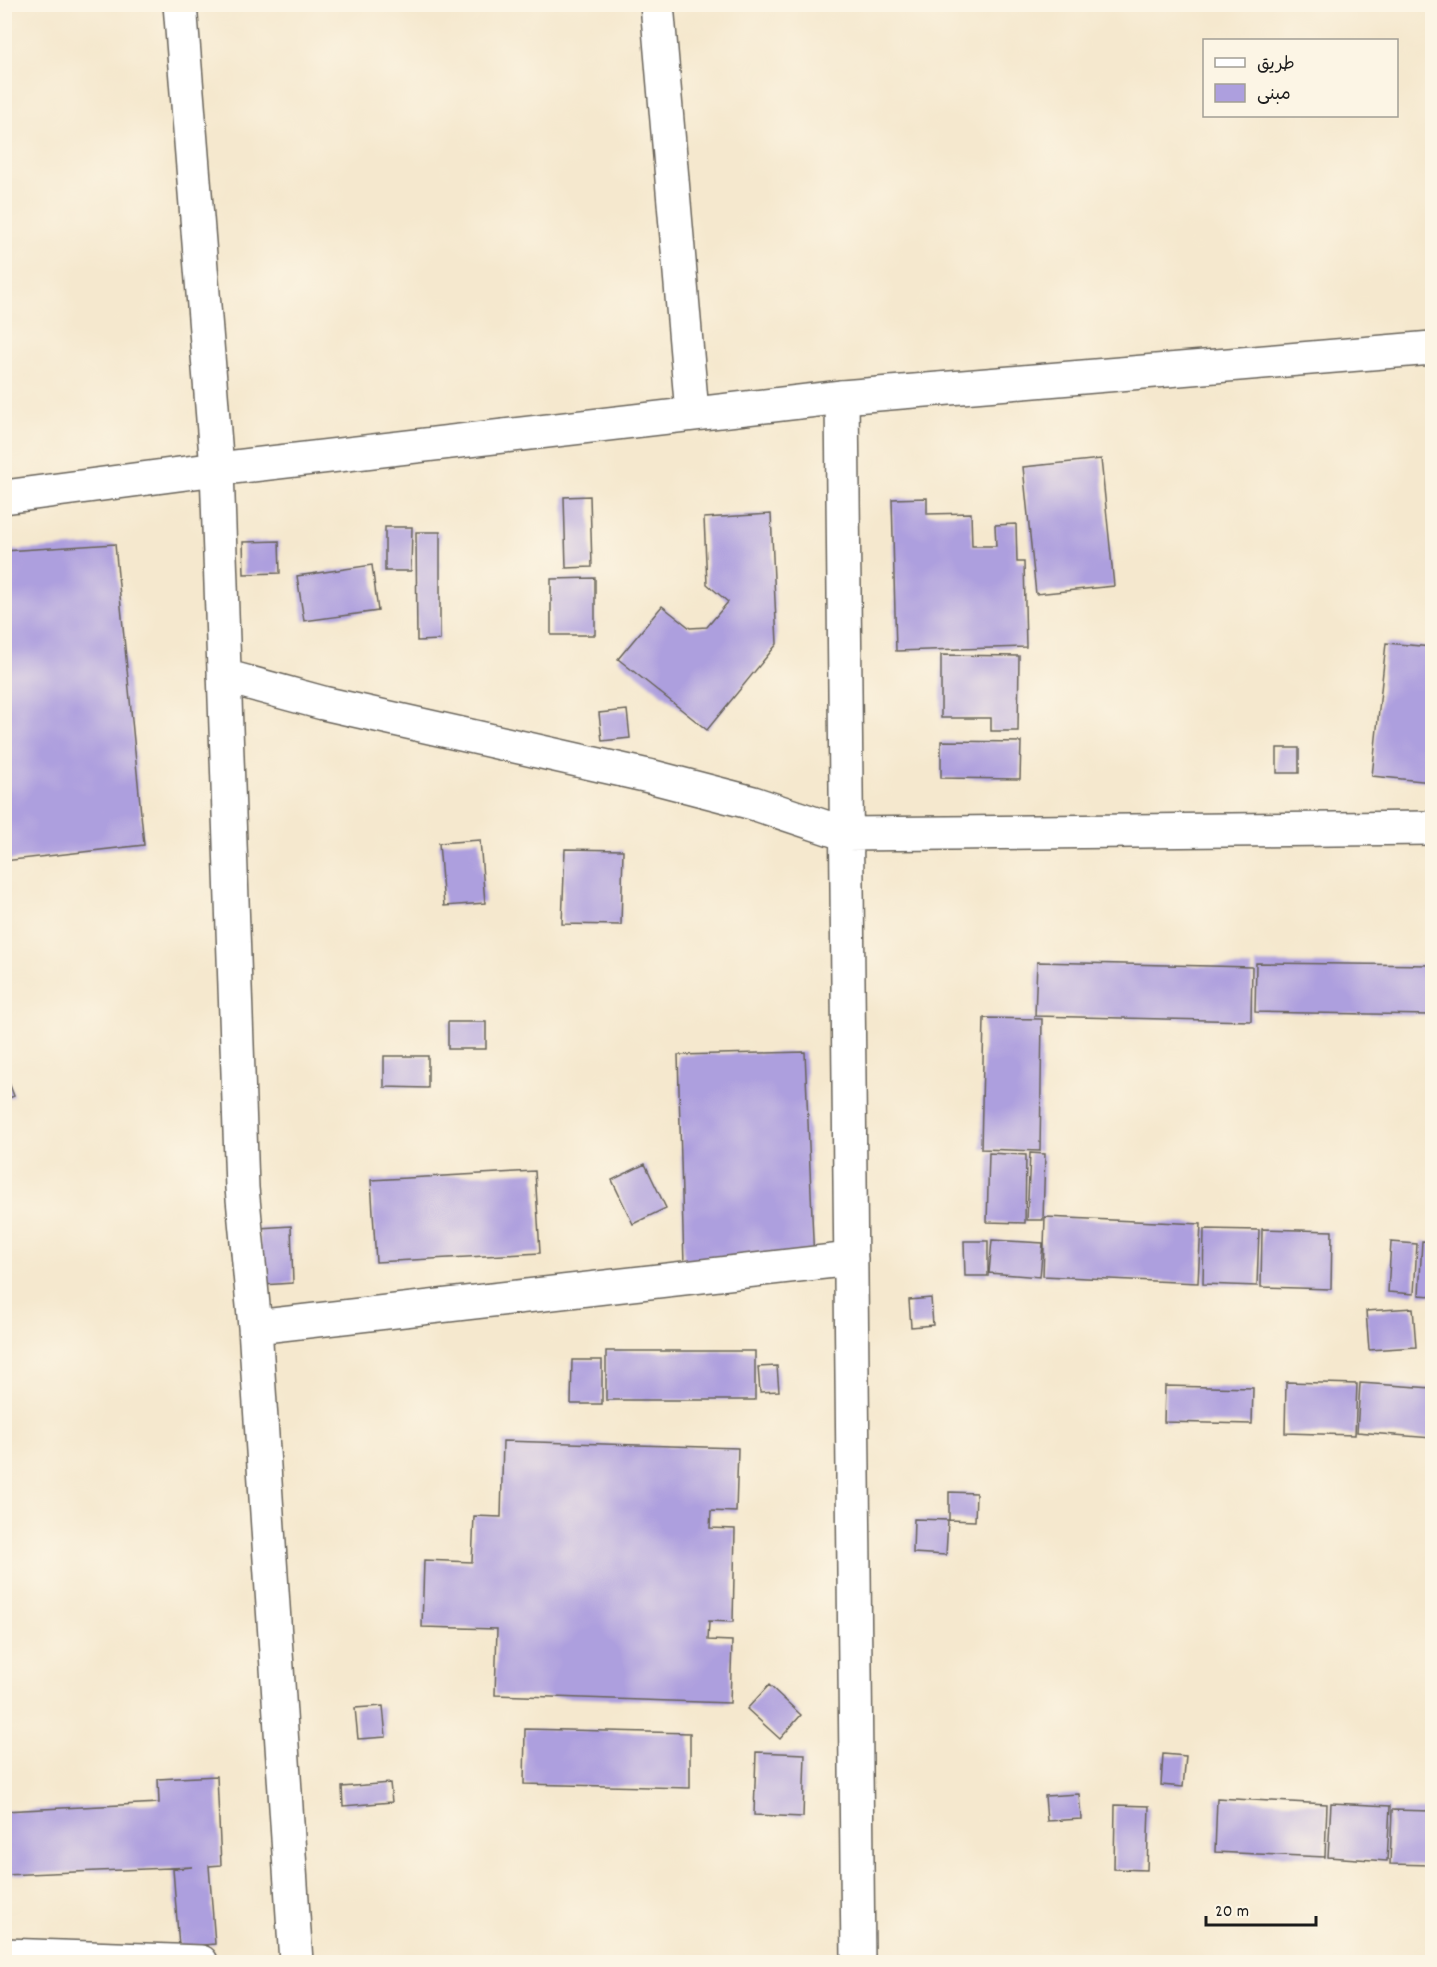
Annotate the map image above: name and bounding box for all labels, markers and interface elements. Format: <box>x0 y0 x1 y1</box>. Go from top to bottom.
legend <box>1203 39 1398 117</box>
text: طريق <box>1257 53 1295 78</box>
text: مبنى <box>1257 83 1291 108</box>
scale bar <box>1206 1889 1316 1927</box>
text: 20 m <box>1215 1900 1249 1925</box>

